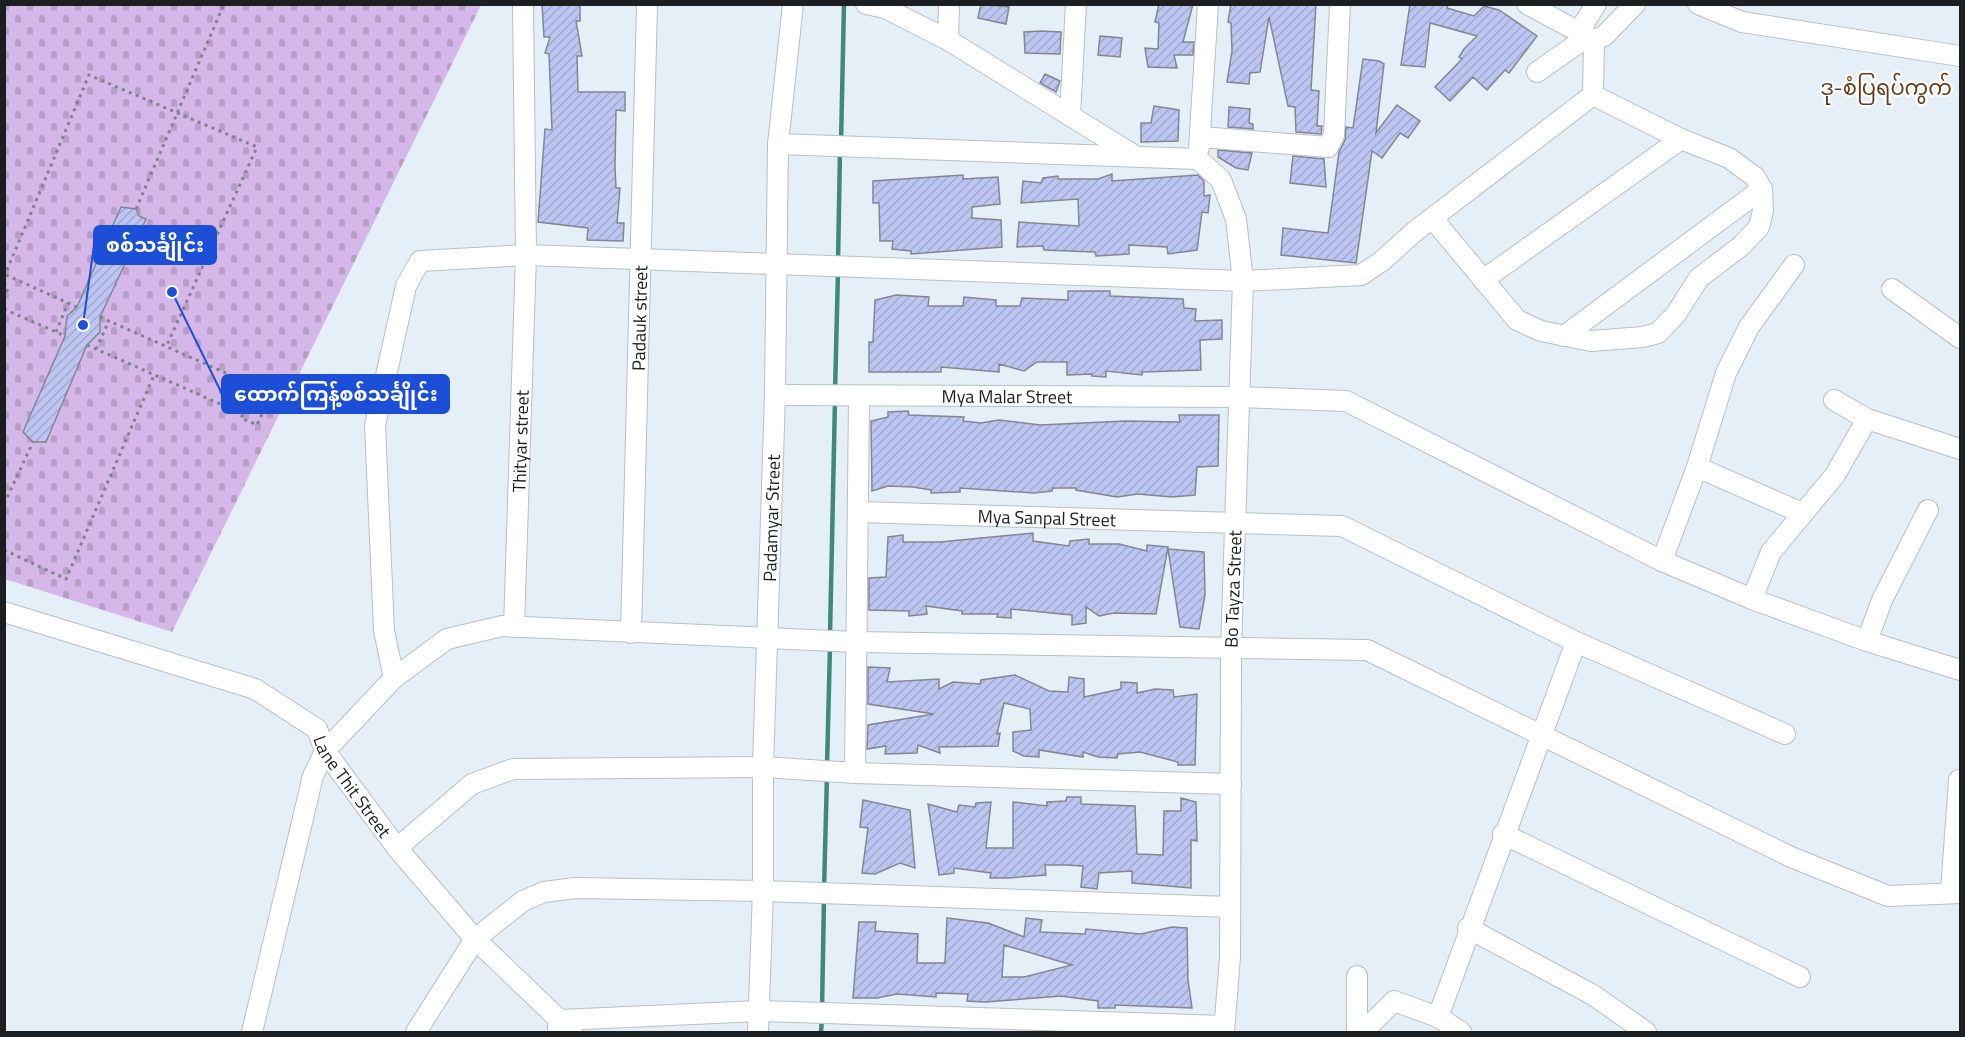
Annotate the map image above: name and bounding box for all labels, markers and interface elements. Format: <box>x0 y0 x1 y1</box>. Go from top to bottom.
district label: ဒု-စံပြရပ်ကွက် <box>1820 71 1952 105</box>
callout: စစ်သင်္ချိုင်း <box>94 226 216 264</box>
text: စစ်သင်္ချိုင်း <box>106 229 204 262</box>
street label: Padauk street <box>624 264 654 371</box>
callout: ထောက်ကြန့်စစ်သင်္ချိုင်း <box>222 375 449 413</box>
text: ထောက်ကြန့်စစ်သင်္ချိုင်း <box>234 378 438 411</box>
street label: Mya Malar Street <box>942 382 1073 410</box>
street label: Thityar street <box>505 389 535 493</box>
street label: Padamyar Street <box>755 453 787 582</box>
street label: Mya Sanpal Street <box>977 502 1117 533</box>
street label: Bo Tayza Street <box>1217 529 1249 648</box>
street label: Lane Thit Street <box>307 731 398 843</box>

